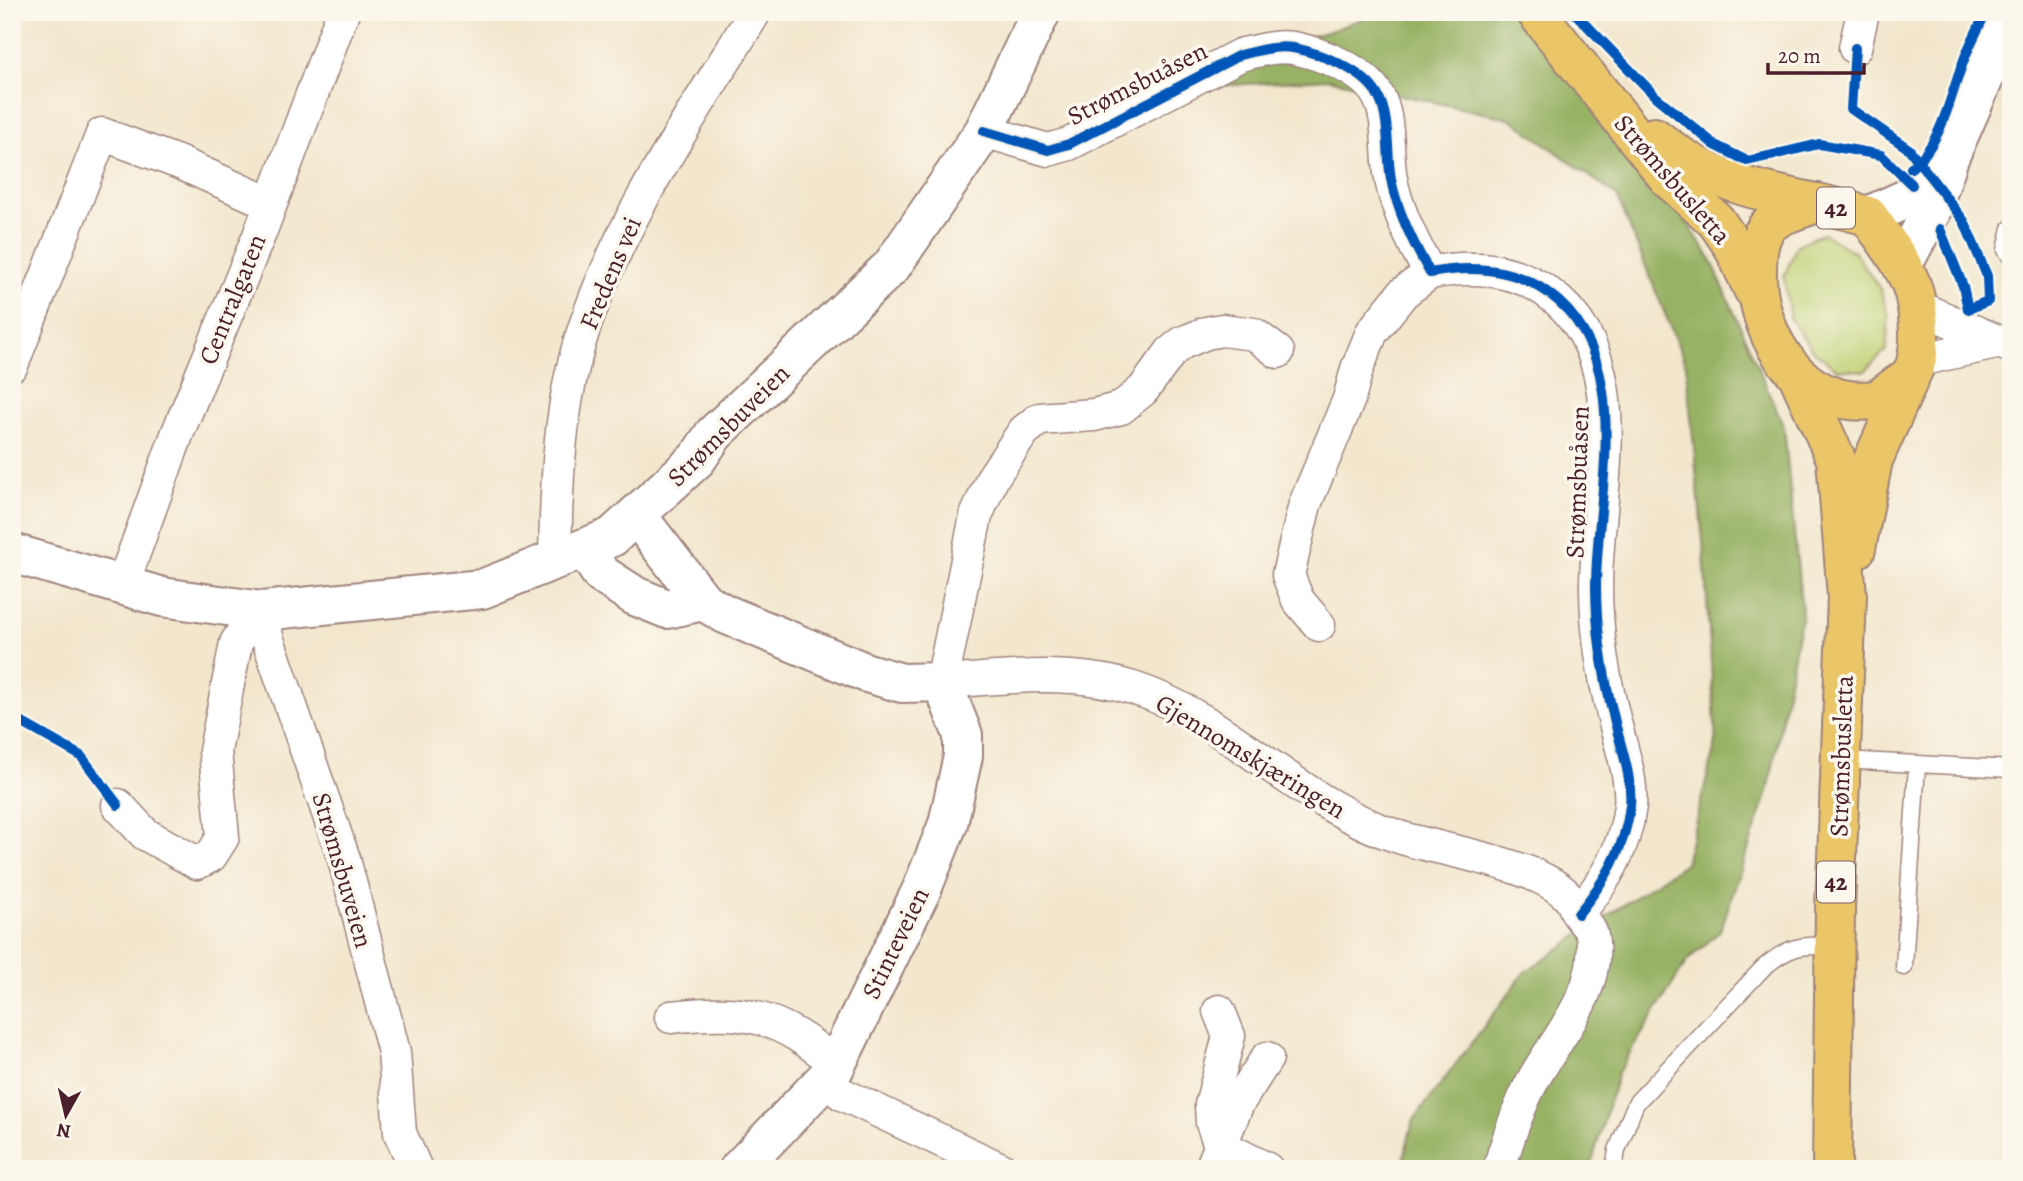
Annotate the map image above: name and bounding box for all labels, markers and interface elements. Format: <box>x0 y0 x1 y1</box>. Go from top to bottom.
scale bar <box>1768 32 1864 76</box>
street label: Strømsbuåsen <box>1061 33 1213 134</box>
text: 20 m <box>1778 42 1821 70</box>
street label: Strømsbusletta <box>1606 107 1739 252</box>
road number: 42 <box>1817 188 1855 229</box>
street label: Fredens vei <box>571 211 650 335</box>
street label: Centralgaten <box>190 229 274 370</box>
street label: Strømsbuveien <box>659 356 797 494</box>
street label: Strømsbuåsen <box>1557 405 1598 559</box>
street label: Strømsbusletta <box>1821 674 1862 838</box>
street label: Gjennomskjæringen <box>1149 686 1352 827</box>
street label: Strømsbuveien <box>304 788 381 952</box>
road number: 42 <box>1817 862 1855 902</box>
street label: Stinteveien <box>853 882 938 1005</box>
north arrow <box>32 1080 102 1150</box>
text: N <box>55 1117 72 1145</box>

